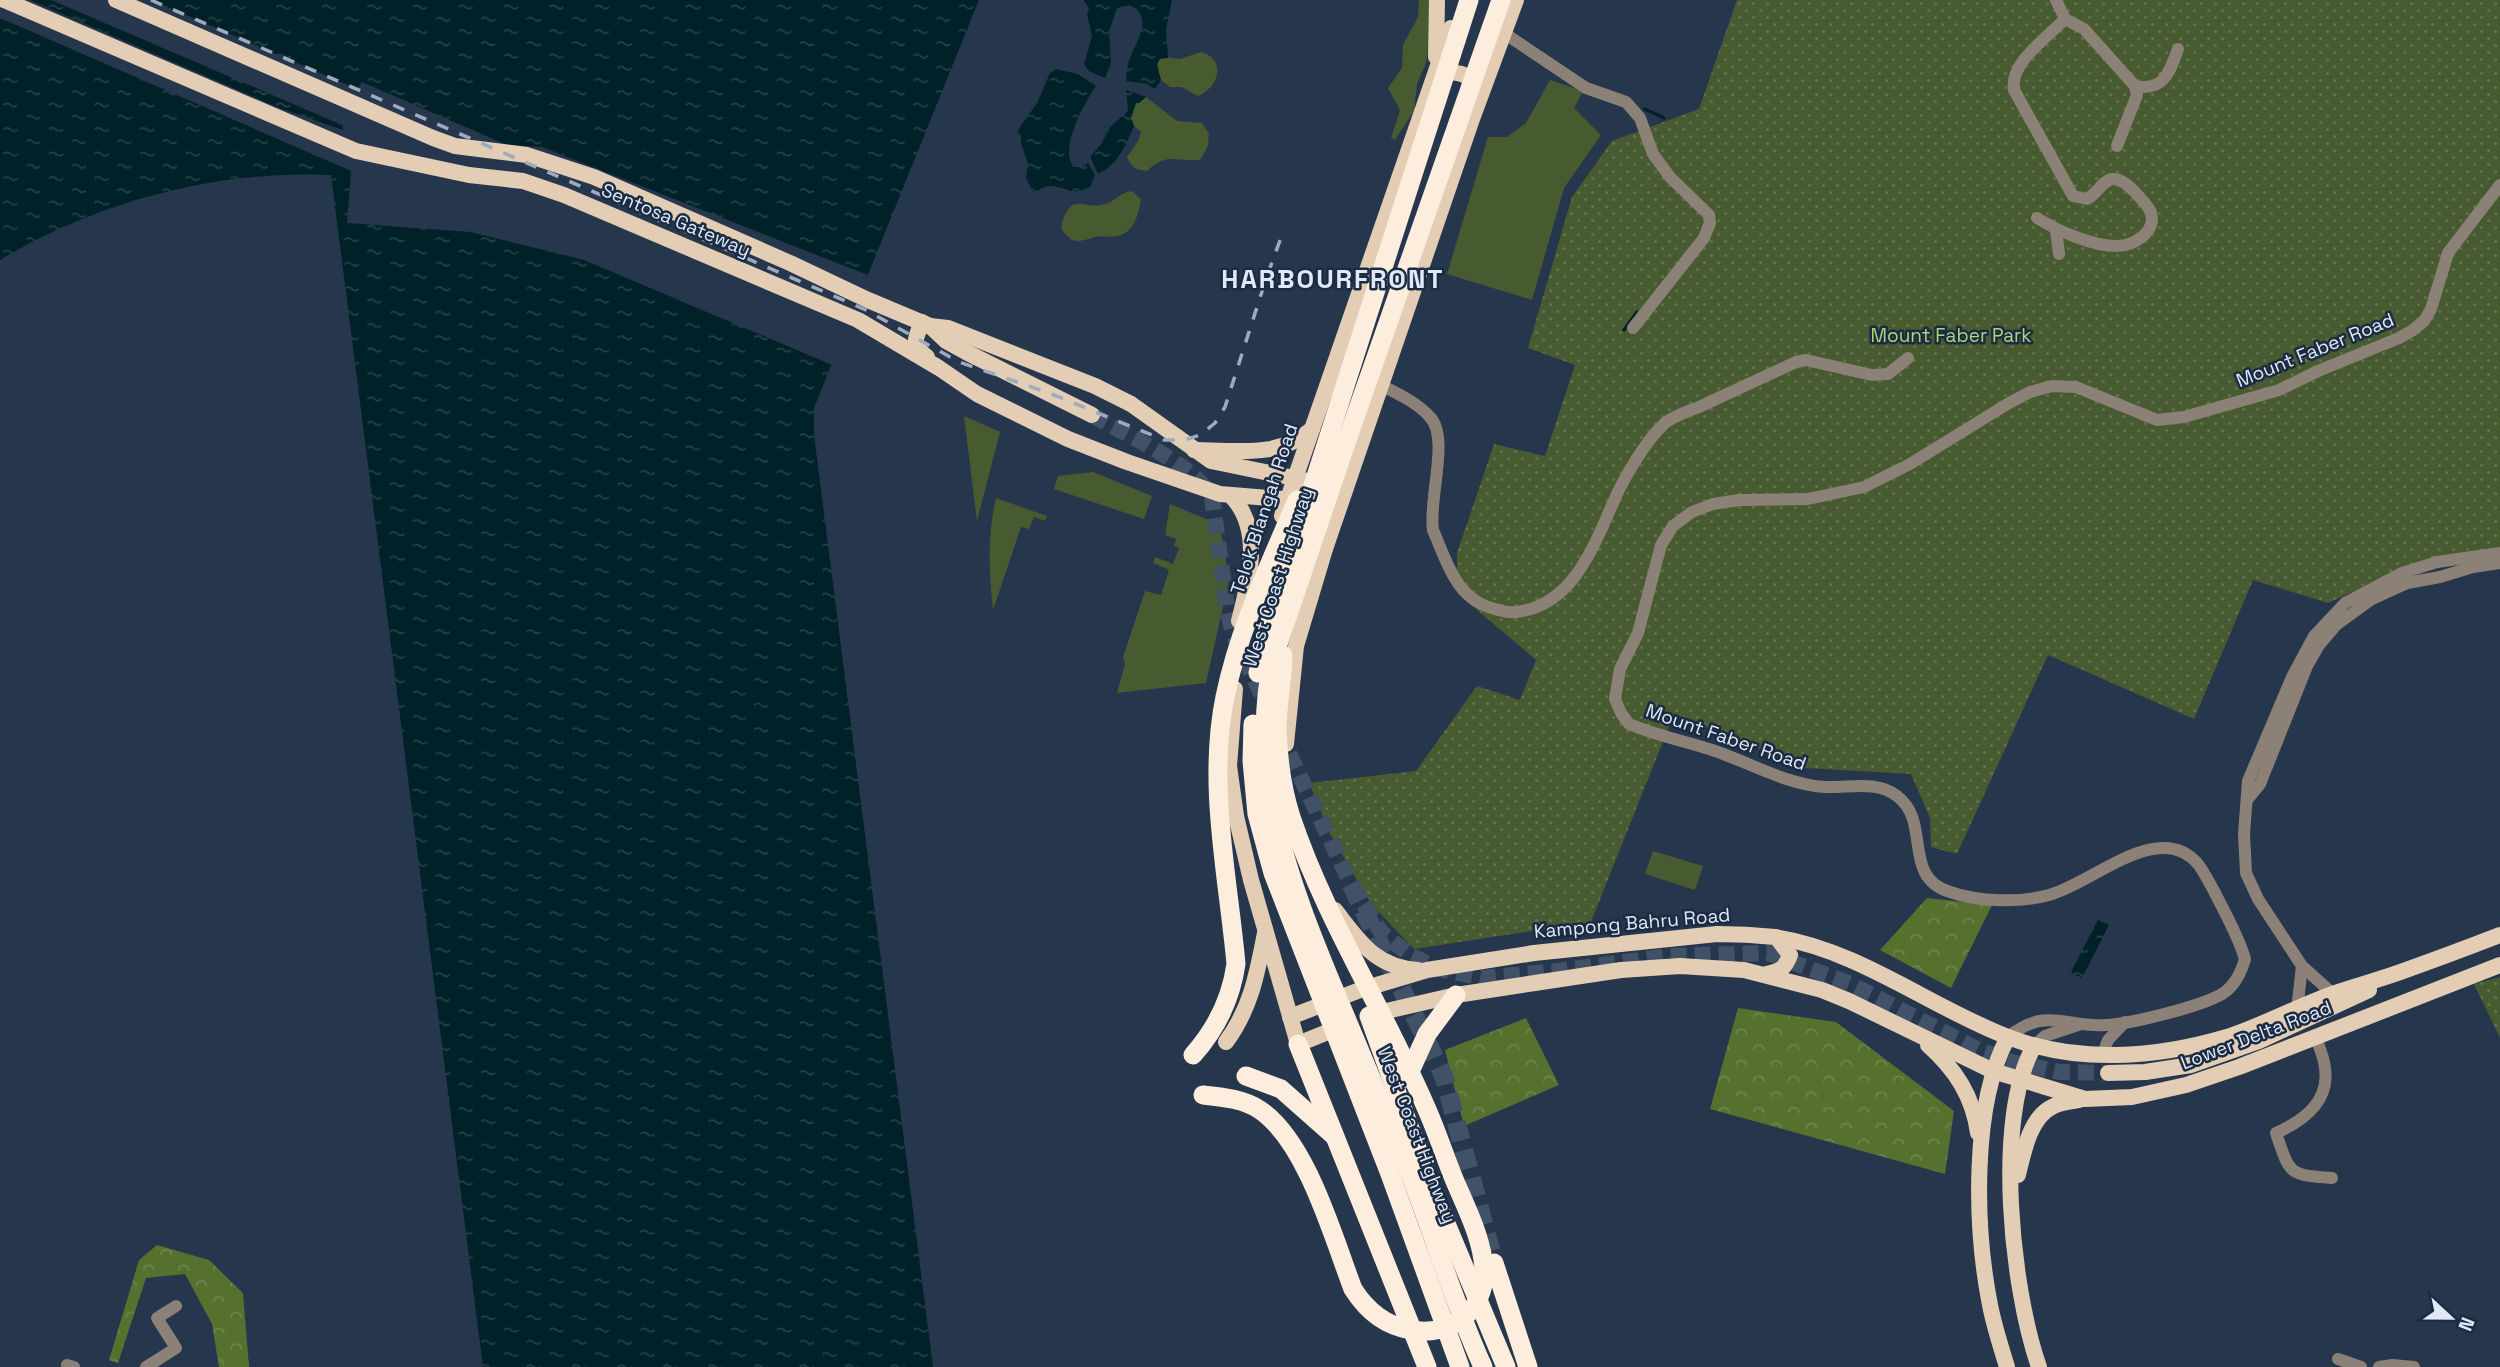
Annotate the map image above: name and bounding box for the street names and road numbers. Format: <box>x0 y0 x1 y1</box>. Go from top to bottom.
street label: Sentosa Gateway <box>598 177 754 263</box>
street label: Mount Faber Road <box>2232 307 2398 393</box>
street label: Telok Blangah Road <box>1225 420 1303 598</box>
street label: West Coast Highway <box>1237 484 1319 670</box>
street label: Mount Faber Road <box>1642 698 1810 776</box>
street label: Kampong Bahru Road <box>1533 902 1731 944</box>
street label: Lower Delta Road <box>2177 995 2335 1075</box>
street label: West Coast Highway <box>1372 1043 1462 1227</box>

